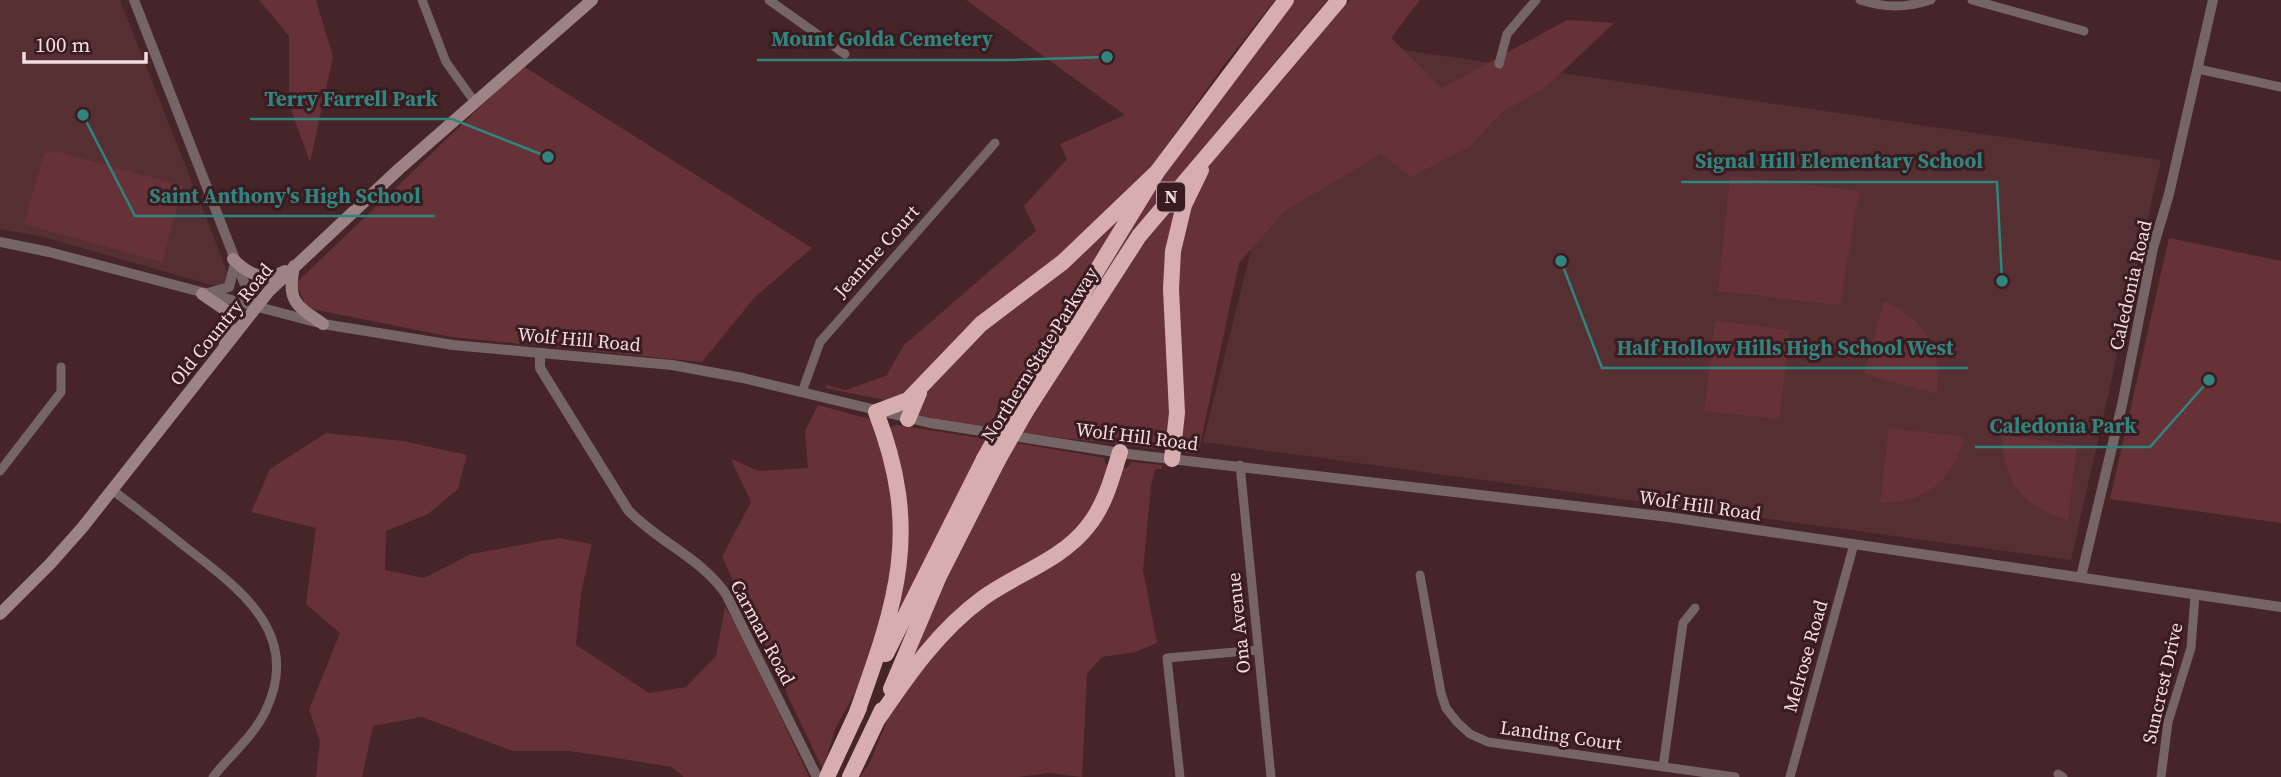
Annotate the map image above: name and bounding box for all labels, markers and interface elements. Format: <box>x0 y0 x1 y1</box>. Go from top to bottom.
callout: Mount Golda Cemetery <box>757 18 1007 60</box>
scale bar <box>24 21 147 65</box>
text: Mount Golda Cemetery <box>771 24 994 53</box>
text: 100 m <box>35 30 90 59</box>
callout: Terry Farrell Park <box>250 77 452 119</box>
text: Terry Farrell Park <box>264 84 438 113</box>
callout: Signal Hill Elementary School <box>1681 140 1997 182</box>
text: Signal Hill Elementary School <box>1695 146 1983 175</box>
callout: Saint Anthony's High School <box>135 174 435 216</box>
text: Saint Anthony's High School <box>149 181 421 210</box>
road number: N <box>1157 182 1185 212</box>
street label: Jeanine Court <box>827 198 925 304</box>
street label: Caledonia Road <box>2102 217 2158 352</box>
street label: Old Country Road <box>163 257 279 391</box>
street label: Northern State Parkway <box>974 261 1104 447</box>
street label: Wolf Hill Road <box>516 321 642 357</box>
callout: Half Hollow Hills High School West <box>1602 326 1968 368</box>
text: Half Hollow Hills High School West <box>1616 333 1954 362</box>
callout: Caledonia Park <box>1975 405 2150 447</box>
text: Caledonia Park <box>1990 411 2137 440</box>
street label: Wolf Hill Road <box>1074 416 1200 456</box>
street label: Wolf Hill Road <box>1637 484 1763 526</box>
street label: Ona Avenue <box>1220 571 1256 675</box>
street label: Carman Road <box>724 575 802 689</box>
street label: Melrose Road <box>1777 597 1833 715</box>
street label: Suncrest Drive <box>2135 620 2189 746</box>
street label: Landing Court <box>1499 714 1624 757</box>

